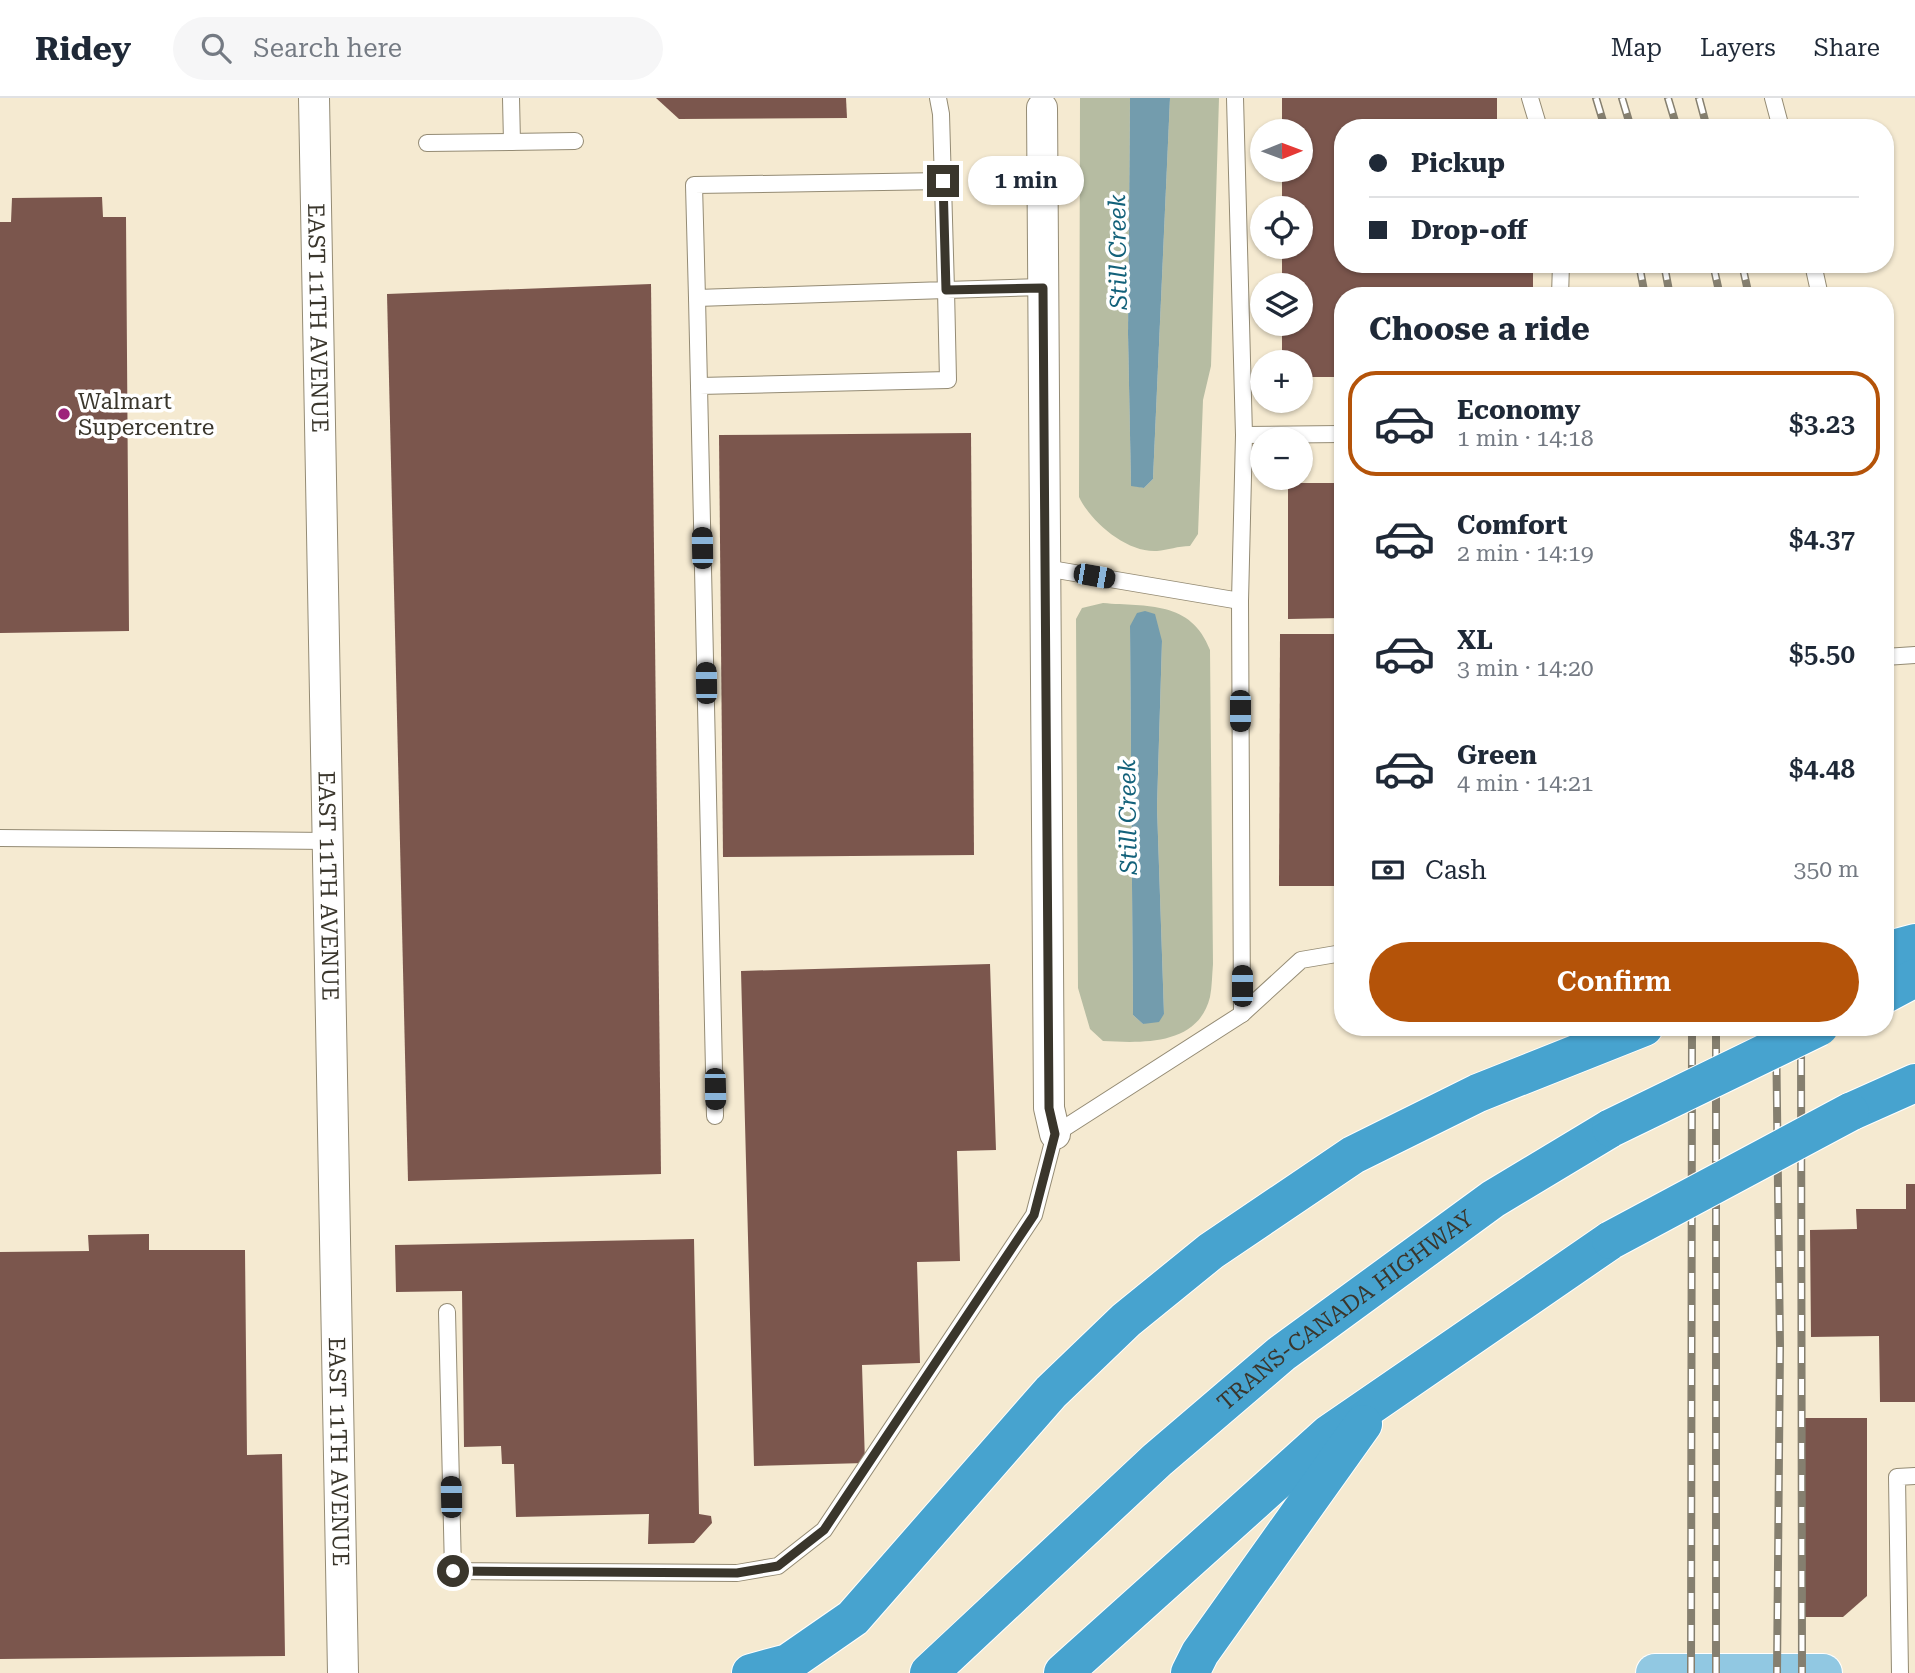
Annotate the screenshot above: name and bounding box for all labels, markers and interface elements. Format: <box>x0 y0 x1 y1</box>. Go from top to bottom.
search box <box>173 17 663 80</box>
text: Ridey <box>35 29 131 68</box>
icon: search <box>197 29 235 67</box>
text: Search here <box>253 33 402 63</box>
text: Map <box>1611 34 1662 62</box>
text: Layers <box>1700 34 1776 62</box>
text: Share <box>1814 34 1880 62</box>
north arrow <box>1250 119 1312 182</box>
map controls <box>1250 119 1313 490</box>
text: Pickup <box>1411 148 1505 178</box>
callout: 1 min <box>968 156 1083 206</box>
route end <box>927 165 959 197</box>
text: 1 min <box>994 167 1058 194</box>
water label: Still Creek <box>1103 194 1133 311</box>
button: locate <box>1250 196 1313 259</box>
street label: EAST 11TH AVENUE <box>302 203 334 433</box>
text: Drop-off <box>1411 215 1527 245</box>
button: layers <box>1250 273 1313 336</box>
text: Choose a ride <box>1369 310 1590 348</box>
button: + <box>1250 350 1313 413</box>
place label: Walmart Supercentre <box>78 388 214 441</box>
icon: car <box>1373 392 1436 455</box>
text: Economy <box>1457 395 1580 425</box>
marker: Walmart Supercentre <box>56 406 72 422</box>
text: $3.23 <box>1789 409 1855 439</box>
text: 1 min · 14:18 <box>1457 425 1594 452</box>
button: − <box>1250 427 1313 490</box>
icon: car <box>1373 507 1436 570</box>
text: Comfort <box>1457 510 1567 540</box>
text: $4.37 <box>1789 524 1855 554</box>
car <box>692 527 713 569</box>
text: 2 min · 14:19 <box>1457 540 1594 567</box>
car <box>1072 562 1117 590</box>
icon: car <box>1373 622 1436 685</box>
text: XL <box>1457 625 1493 655</box>
text: $5.50 <box>1789 639 1855 669</box>
text: 3 min · 14:20 <box>1457 655 1594 682</box>
car <box>696 662 717 704</box>
car <box>1230 690 1251 732</box>
icon: car <box>1373 737 1436 800</box>
text: Green <box>1457 740 1537 770</box>
text: $4.48 <box>1789 754 1855 784</box>
water label: Still Creek <box>1113 759 1143 876</box>
text: 4 min · 14:21 <box>1457 770 1594 797</box>
street label: EAST 11TH AVENUE <box>313 771 344 1001</box>
icon: cash <box>1369 851 1407 889</box>
text: Cash <box>1425 855 1487 885</box>
text: 350 m <box>1794 856 1859 883</box>
button: Confirm <box>1369 942 1859 1022</box>
car <box>1232 965 1253 1007</box>
car <box>705 1068 726 1110</box>
street label: TRANS-CANADA HIGHWAY <box>1212 1204 1479 1416</box>
street label: EAST 11TH AVENUE <box>323 1337 355 1567</box>
car <box>441 1476 462 1518</box>
route start <box>437 1555 469 1587</box>

